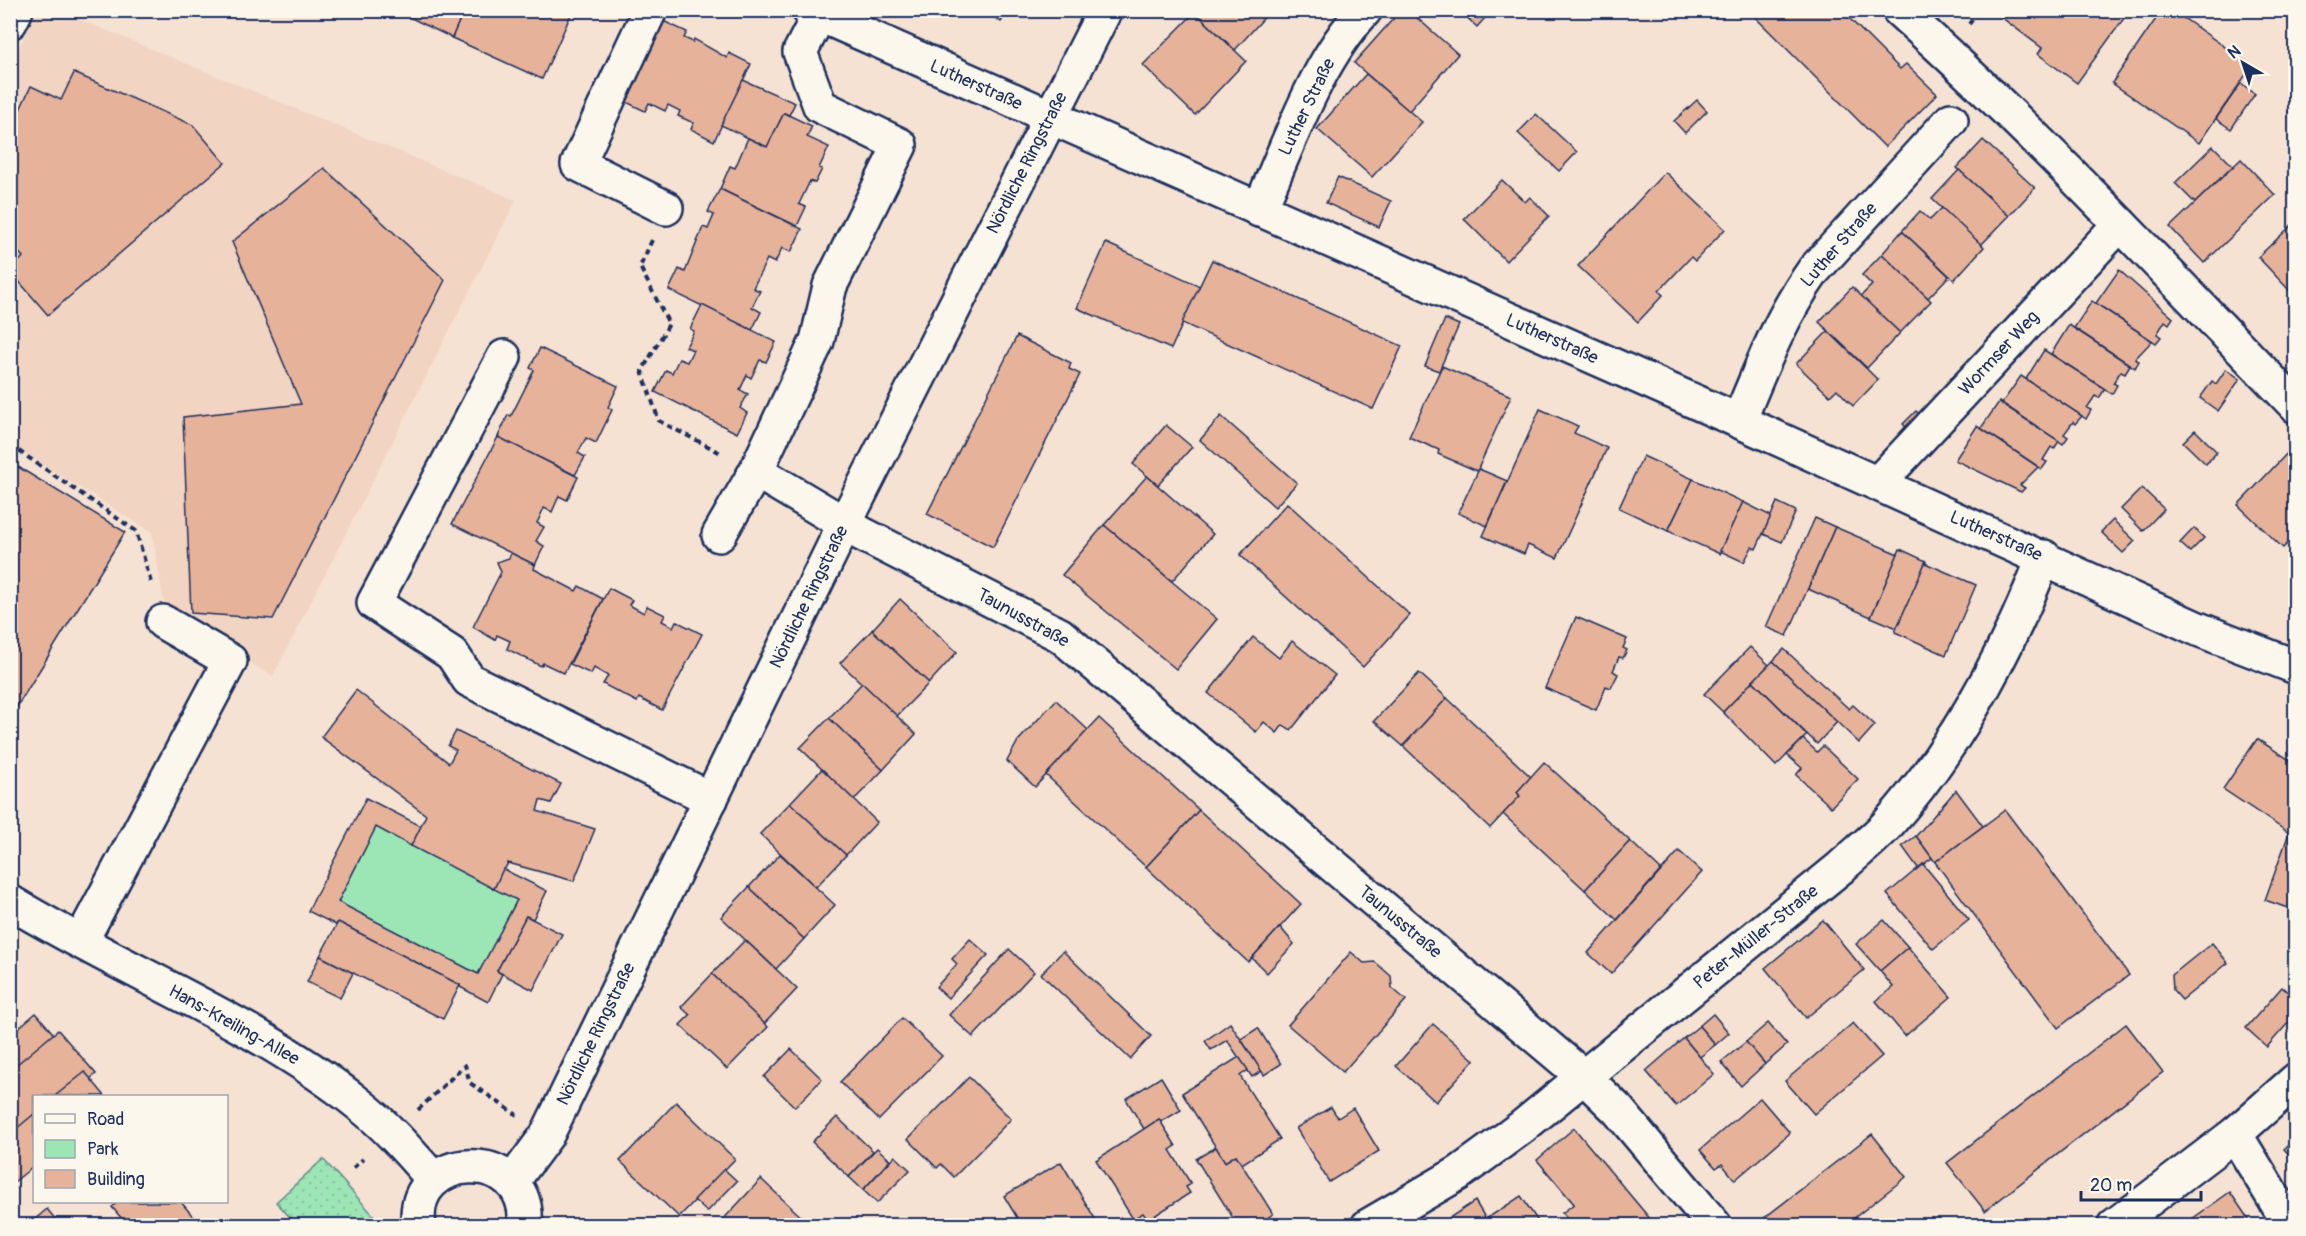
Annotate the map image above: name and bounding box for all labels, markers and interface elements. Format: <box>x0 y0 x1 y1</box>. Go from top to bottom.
north arrow <box>2213 33 2273 93</box>
text: N <box>2224 41 2245 63</box>
street label: Lutherstraße <box>926 54 1026 116</box>
street label: Luther Straße <box>1274 55 1340 159</box>
street label: Nördliche Ringstraße <box>981 88 1073 238</box>
street label: Luther Straße <box>1796 198 1882 292</box>
street label: Wormser Weg <box>1954 306 2044 400</box>
street label: Lutherstraße <box>1502 308 1602 370</box>
street label: Lutherstraße <box>1946 505 2046 567</box>
street label: Nördliche Ringstraße <box>764 522 854 672</box>
street label: Taunusstraße <box>973 583 1073 653</box>
street label: Taunusstraße <box>1354 880 1447 964</box>
street label: Peter-Müller-Straße <box>1689 880 1823 994</box>
street label: Nördliche Ringstraße <box>551 959 641 1109</box>
street label: Hans-Kreiling-Allee <box>165 980 304 1071</box>
legend <box>33 1095 228 1203</box>
text: Road <box>87 1108 124 1131</box>
text: Park <box>87 1138 119 1161</box>
scale bar <box>2081 1164 2201 1202</box>
text: Building <box>87 1168 145 1191</box>
text: 20 m <box>2090 1174 2132 1197</box>

